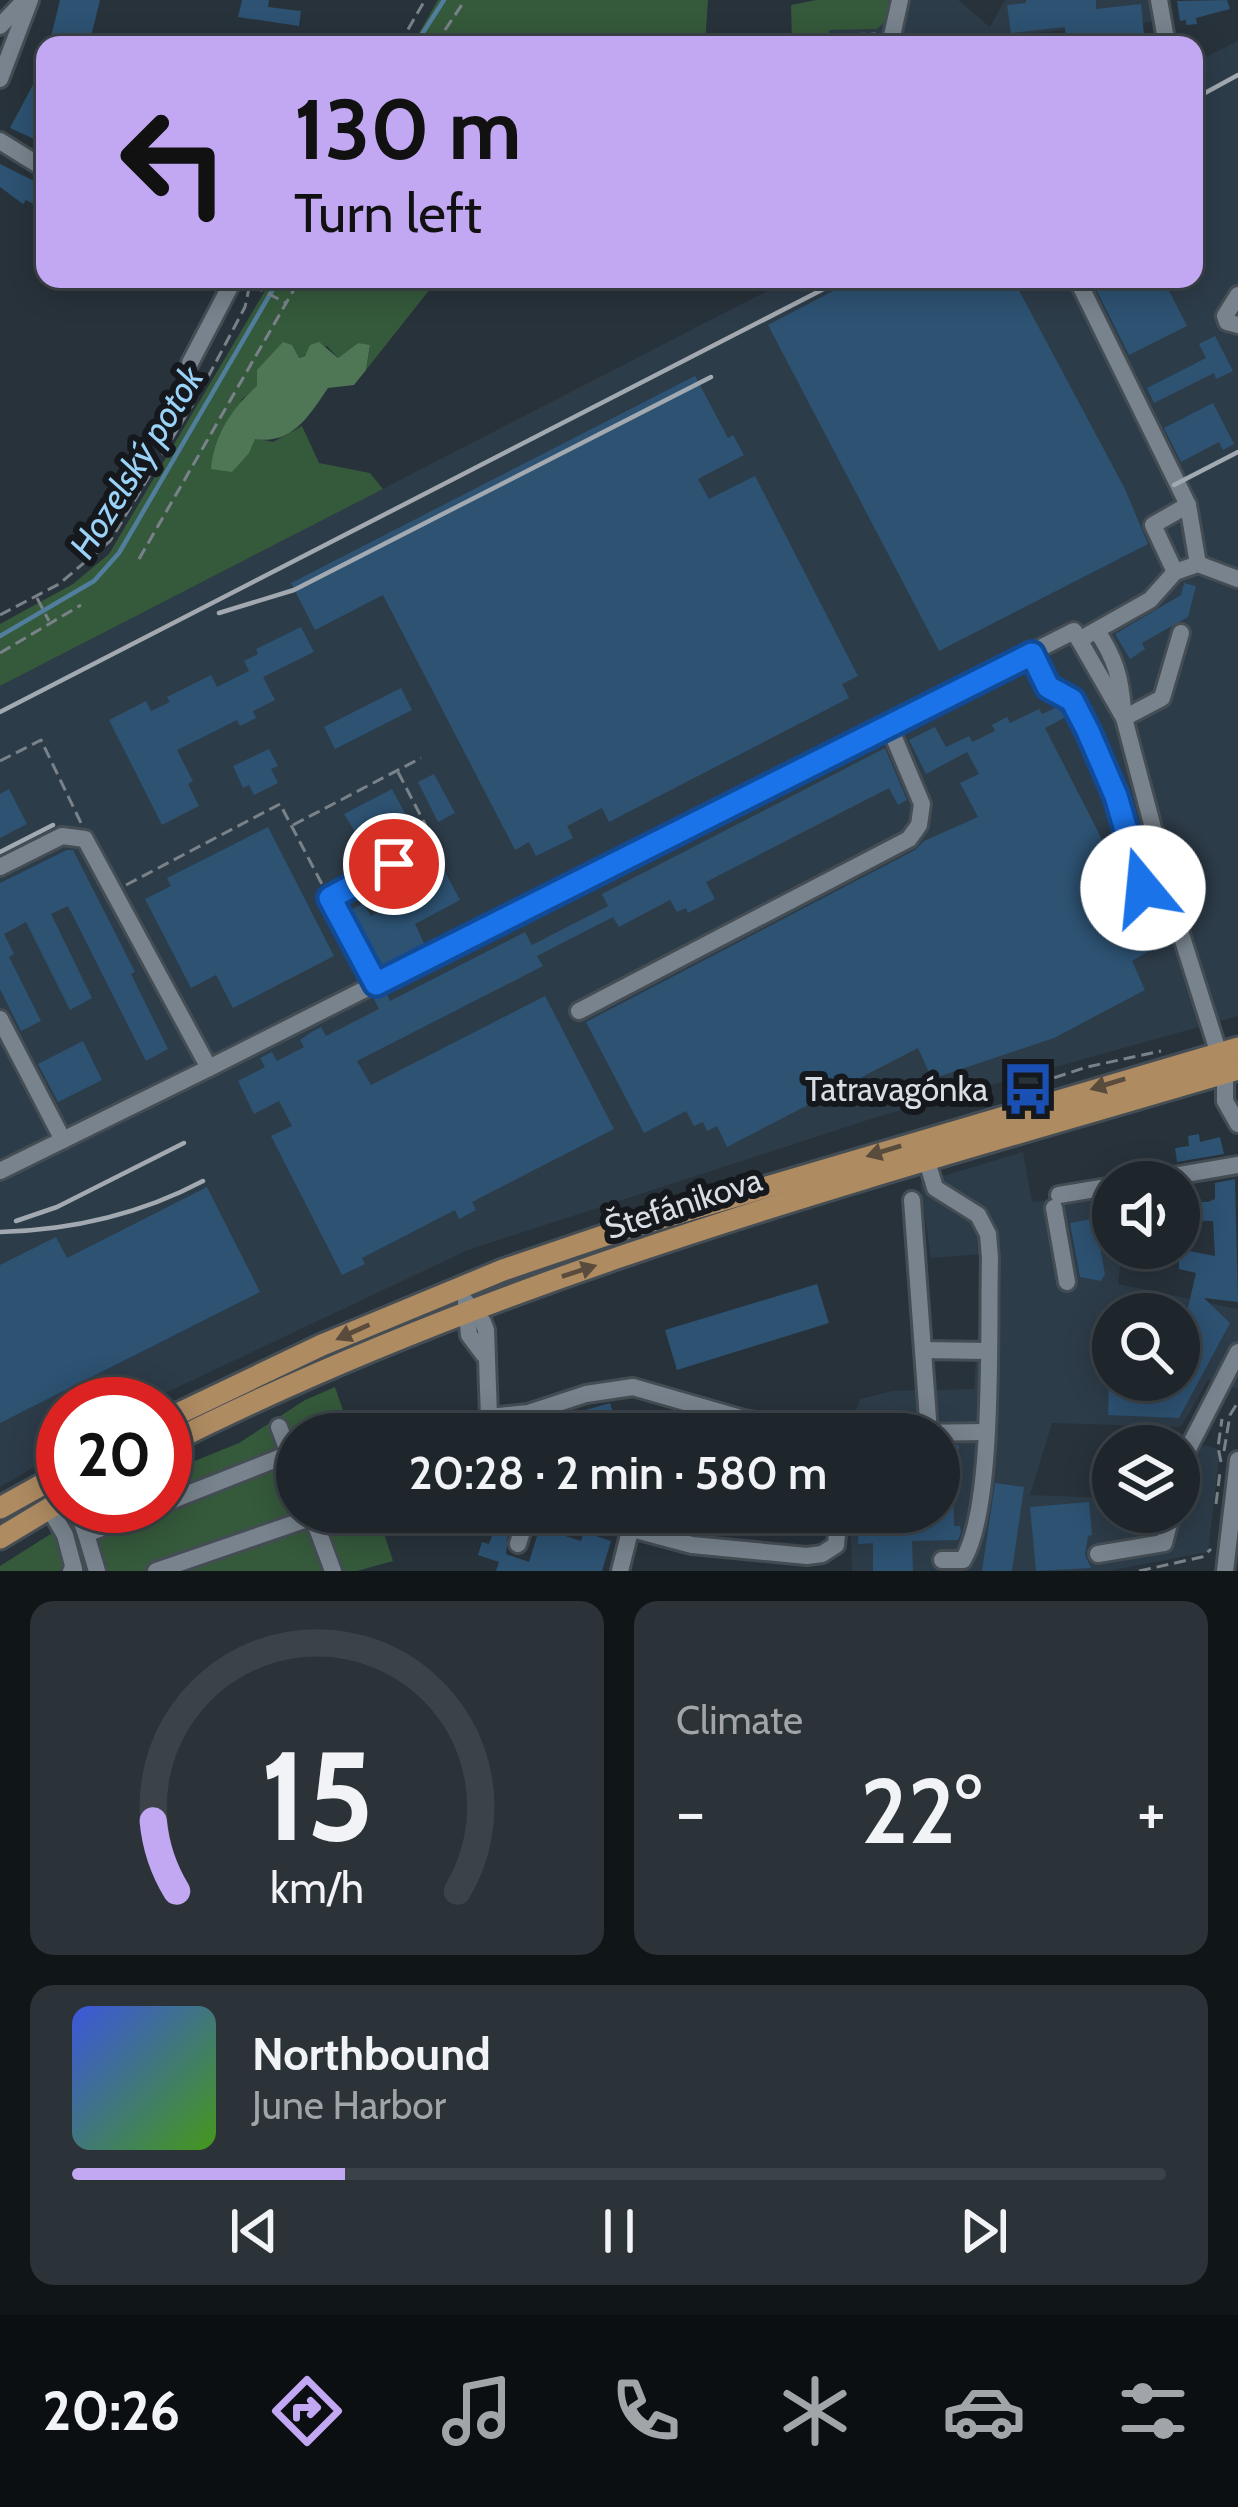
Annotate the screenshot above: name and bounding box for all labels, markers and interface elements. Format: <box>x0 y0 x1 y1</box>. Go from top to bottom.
text: 130 m <box>294 78 521 180</box>
icon: left <box>96 84 252 240</box>
text: Turn left <box>294 180 482 246</box>
water label: Hozelský potok <box>60 357 213 566</box>
pin <box>343 813 445 915</box>
position arrow <box>1080 825 1206 951</box>
icon: arrive <box>361 831 427 897</box>
bus stop icon: Tatravagónka <box>999 1060 1057 1118</box>
place label: Tatravagónka <box>805 1069 988 1109</box>
one-way arrow <box>1089 1076 1125 1094</box>
one-way arrow <box>865 1143 902 1161</box>
street label: Štefánikova <box>600 1159 767 1247</box>
map controls <box>1092 1161 1200 1533</box>
button: sound <box>1092 1161 1200 1269</box>
one-way arrow <box>561 1261 598 1279</box>
button: search <box>1092 1293 1200 1401</box>
one-way arrow <box>335 1322 370 1342</box>
speed limit sign: 20 <box>36 1377 192 1533</box>
button: layers <box>1092 1425 1200 1533</box>
text: 20:28 · 2 min · 580 m <box>409 1446 827 1500</box>
text: Climate <box>676 1696 803 1744</box>
text: 15 <box>260 1720 374 1871</box>
text: 22° <box>861 1756 981 1866</box>
text: − <box>676 1771 705 1852</box>
text: + <box>1137 1771 1166 1852</box>
text: km/h <box>270 1862 364 1914</box>
text: Northbound <box>252 2027 491 2081</box>
text: June Harbor <box>252 2081 446 2129</box>
icon: previous <box>221 2198 287 2264</box>
icon: pause <box>586 2198 652 2264</box>
icon: next <box>951 2198 1017 2264</box>
icon: directions <box>265 2369 349 2453</box>
icon: music <box>435 2369 519 2453</box>
icon: phone <box>604 2369 688 2453</box>
icon: climate <box>773 2369 857 2453</box>
icon: car <box>942 2369 1026 2453</box>
icon: filters <box>1111 2369 1195 2453</box>
text: 20:26 <box>43 2378 180 2444</box>

